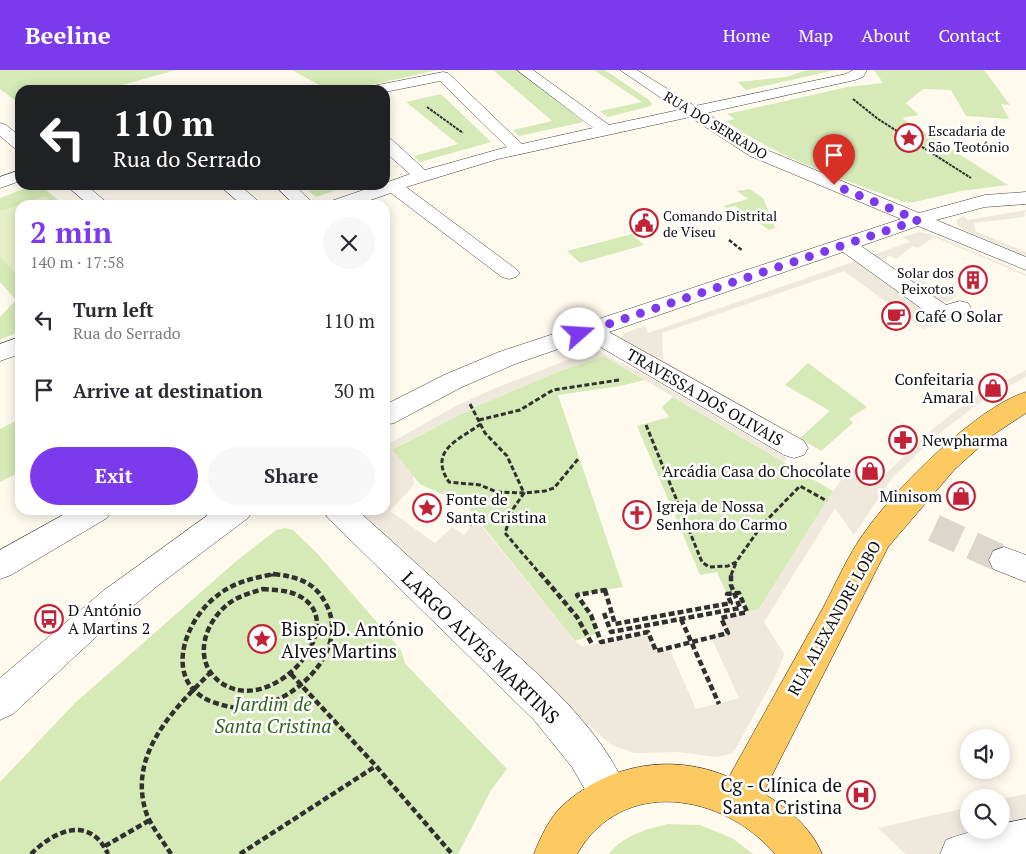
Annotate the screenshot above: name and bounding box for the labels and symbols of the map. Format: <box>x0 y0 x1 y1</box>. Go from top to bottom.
street label: RUA DO SERRADO <box>661 86 771 164</box>
place label: Escadaria de São Teotónio <box>928 121 1010 156</box>
place icon: Escadaria de São Teotónio <box>894 123 924 153</box>
pin <box>813 134 855 185</box>
place label: Comando Distrital de Viseu <box>663 206 777 241</box>
public building icon: Comando Distrital de Viseu <box>629 208 659 238</box>
place label: Solar dos Peixotos <box>897 263 954 298</box>
building icon: Solar dos Peixotos <box>958 265 988 295</box>
cafe icon: Café O Solar <box>881 301 911 331</box>
place label: Café O Solar <box>915 305 1004 327</box>
position arrow <box>552 307 604 359</box>
street label: TRAVESSA DOS OLIVAIS <box>623 343 787 451</box>
place label: Confeitaria Amaral <box>895 368 974 408</box>
shop icon: Confeitaria Amaral <box>978 373 1008 403</box>
pharmacy icon: Newpharma <box>888 425 918 455</box>
place label: Newpharma <box>922 429 1008 451</box>
shop icon: Arcádia Casa do Chocolate <box>855 456 885 486</box>
place label: Arcádia Casa do Chocolate <box>662 460 851 482</box>
shop icon: Minisom <box>946 481 976 511</box>
place label: Minisom <box>879 485 942 507</box>
place label: Fonte de Santa Cristina <box>446 488 547 528</box>
place icon: Fonte de Santa Cristina <box>412 493 442 523</box>
place label: Igreja de Nossa Senhora do Carmo <box>656 495 787 535</box>
church icon: Igreja de Nossa Senhora do Carmo <box>622 500 652 530</box>
street label: RUA ALEXANDRE LOBO <box>782 537 886 699</box>
street label: LARGO ALVES MARTINS <box>397 565 565 729</box>
place label: D António A Martins 2 <box>68 599 150 639</box>
bus stop icon: D António A Martins 2 <box>34 604 64 634</box>
place label: Bispo D. António Alves Martins <box>281 616 424 663</box>
place icon: Bispo D. António Alves Martins <box>247 624 277 654</box>
park label: Jardim de Santa Cristina <box>215 691 331 738</box>
place label: Cg - Clínica de Santa Cristina <box>721 772 842 819</box>
hospital icon: Cg - Clínica de Santa Cristina <box>846 780 876 810</box>

